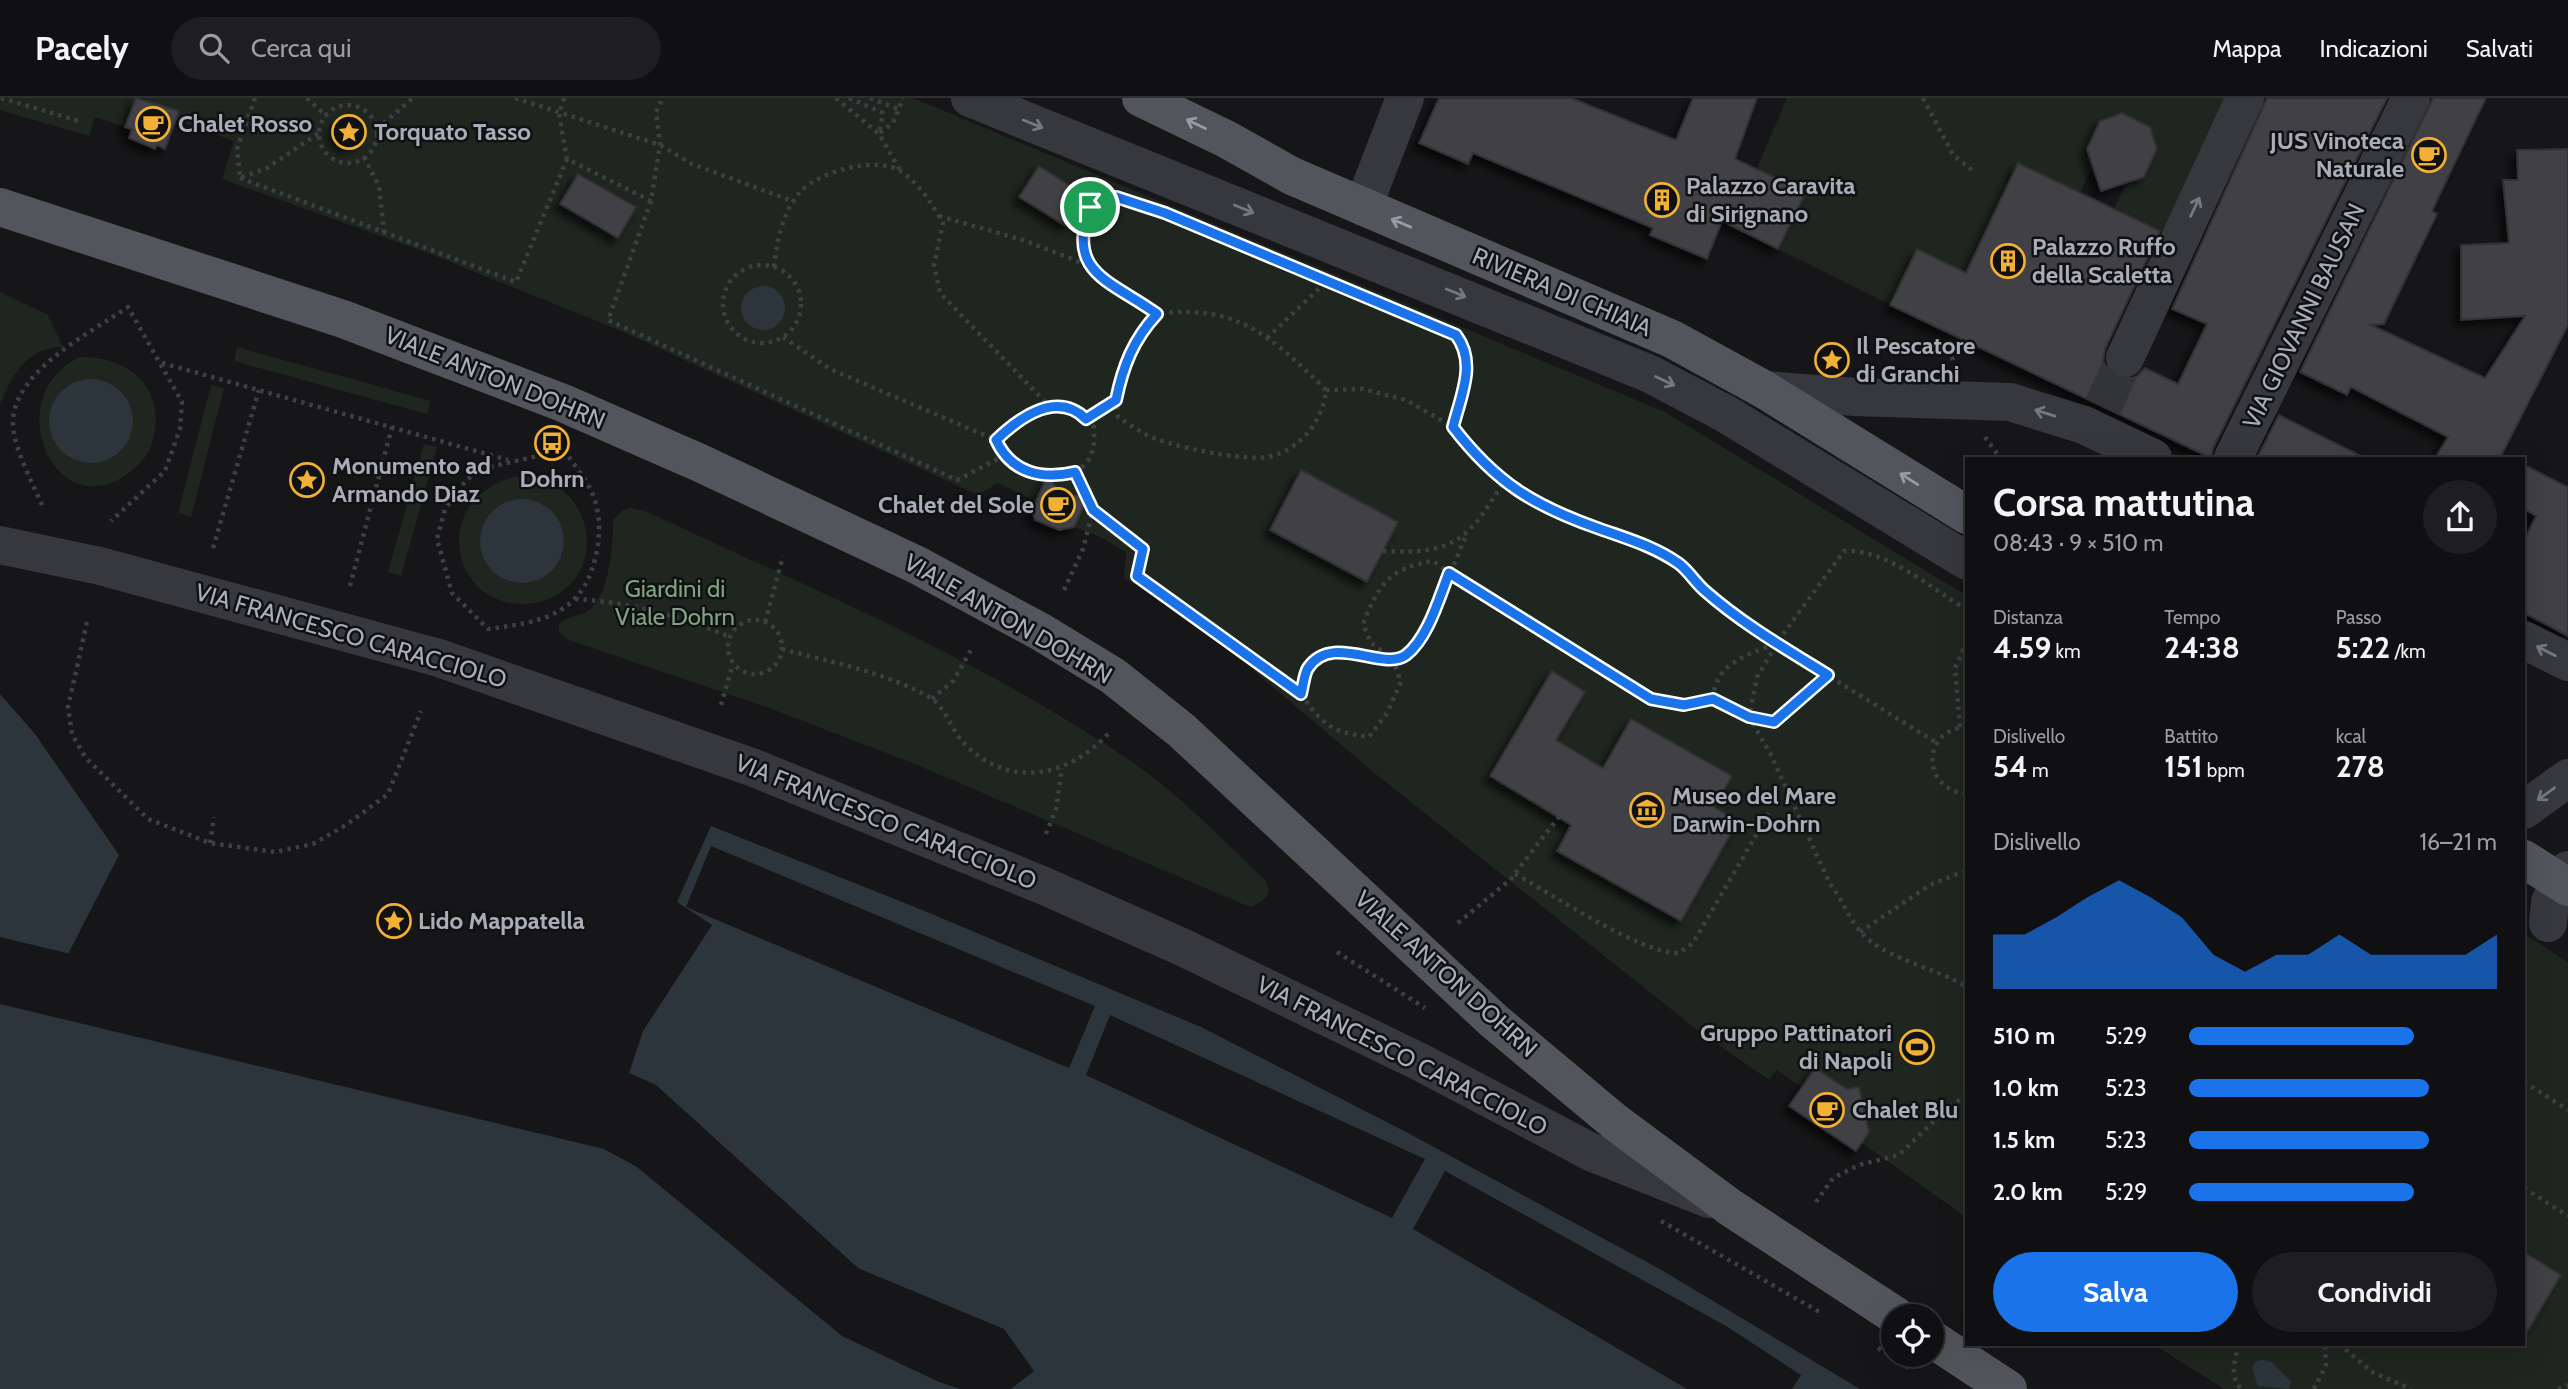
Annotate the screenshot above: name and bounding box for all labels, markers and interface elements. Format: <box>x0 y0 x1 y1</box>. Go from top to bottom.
search box <box>171 17 661 80</box>
text: Pacely <box>35 28 129 68</box>
icon: search <box>195 29 233 67</box>
text: Cerca qui <box>251 32 351 64</box>
text: Mappa <box>2212 34 2282 63</box>
text: Indicazioni <box>2320 34 2428 63</box>
text: Salvati <box>2466 34 2533 63</box>
cafe icon: Chalet Rosso <box>134 105 172 143</box>
place label: Chalet Rosso <box>178 109 313 138</box>
place icon: Torquato Tasso <box>330 113 368 151</box>
place label: Torquato Tasso <box>374 117 531 146</box>
one-way arrow <box>1186 117 1207 131</box>
one-way arrow <box>1022 118 1044 131</box>
place label: JUS Vinoteca Naturale <box>2269 126 2404 183</box>
cafe icon: JUS Vinoteca Naturale <box>2410 136 2448 174</box>
place label: Palazzo Caravita di Sirignano <box>1686 171 1856 228</box>
pin <box>1060 177 1120 237</box>
building icon: Palazzo Caravita di Sirignano <box>1643 181 1681 219</box>
icon: arrive <box>1071 188 1109 226</box>
one-way arrow <box>2189 197 2202 218</box>
street label: VIA GIOVANNI BAUSAN <box>2236 199 2371 433</box>
one-way arrow <box>1233 204 1255 217</box>
one-way arrow <box>1390 216 1412 229</box>
place label: Palazzo Ruffo della Scaletta <box>2032 232 2176 289</box>
street label: RIVIERA DI CHIAIA <box>1468 241 1656 342</box>
building icon: Palazzo Ruffo della Scaletta <box>1989 242 2027 280</box>
one-way arrow <box>1444 287 1466 300</box>
street label: VIALE ANTON DOHRN <box>381 320 610 435</box>
place label: Il Pescatore di Granchi <box>1856 331 1975 388</box>
place icon: Il Pescatore di Granchi <box>1813 341 1851 379</box>
one-way arrow <box>1654 375 1676 388</box>
one-way arrow <box>2035 405 2057 418</box>
bus stop icon: Dohrn <box>533 424 571 462</box>
place label: Monumento ad Armando Diaz <box>332 451 491 508</box>
place icon: Monumento ad Armando Diaz <box>288 461 326 499</box>
place label: Dohrn <box>519 464 585 493</box>
one-way arrow <box>1899 472 1919 486</box>
text: Corsa mattutina <box>1993 479 2254 526</box>
button: share <box>2423 480 2497 554</box>
cafe icon: Chalet del Sole <box>1039 486 1077 524</box>
place label: Chalet del Sole <box>878 490 1034 519</box>
text: 08:43 · 9 × 510 m <box>1993 529 2163 557</box>
street label: VIALE ANTON DOHRN <box>899 547 1117 690</box>
park label: Giardini di Viale Dohrn <box>615 574 735 631</box>
street label: VIA FRANCESCO CARACCIOLO <box>192 577 510 694</box>
text: Distanza <box>1993 606 2063 629</box>
text: Tempo <box>2164 606 2220 629</box>
text: Passo <box>2336 606 2382 629</box>
text: 4.59 <box>1993 629 2051 666</box>
text: 24:38 <box>2164 629 2240 666</box>
text: 5:22 <box>2336 629 2390 666</box>
text: km <box>2051 640 2081 663</box>
text: /km <box>2390 640 2426 663</box>
one-way arrow <box>2536 644 2557 658</box>
text: Dislivello <box>1993 725 2065 748</box>
text: Battito <box>2164 725 2218 748</box>
text: kcal <box>2336 725 2366 748</box>
street label: VIA FRANCESCO CARACCIOLO <box>731 748 1041 895</box>
text: 54 <box>1993 748 2028 785</box>
text: 151 <box>2164 748 2203 785</box>
text: 278 <box>2336 748 2385 785</box>
text: m <box>2028 759 2049 782</box>
text: bpm <box>2203 759 2245 782</box>
place label: Museo del Mare Darwin-Dohrn <box>1672 781 1836 838</box>
one-way arrow <box>2537 787 2556 801</box>
museum icon: Museo del Mare Darwin-Dohrn <box>1628 791 1666 829</box>
text: Dislivello <box>1993 828 2081 856</box>
text: 16–21 m <box>2419 828 2497 856</box>
street label: VIALE ANTON DOHRN <box>1349 884 1543 1063</box>
place icon: Lido Mappatella <box>375 902 413 940</box>
place label: Lido Mappatella <box>418 906 585 935</box>
street label: VIA FRANCESCO CARACCIOLO <box>1252 969 1552 1142</box>
place label: Gruppo Pattinatori di Napoli <box>1700 1018 1892 1075</box>
text: 510 m <box>1993 1022 2055 1050</box>
text: 5:29 <box>2105 1022 2147 1050</box>
sports icon: Gruppo Pattinatori di Napoli <box>1898 1028 1936 1066</box>
text: 1.0 km <box>1993 1074 2059 1102</box>
text: 5:23 <box>2105 1074 2147 1102</box>
cafe icon: Chalet Blu <box>1808 1091 1846 1129</box>
place label: Chalet Blu <box>1852 1095 1958 1124</box>
text: 1.5 km <box>1993 1126 2055 1154</box>
text: 5:23 <box>2105 1126 2147 1154</box>
text: 2.0 km <box>1993 1178 2063 1206</box>
text: 5:29 <box>2105 1178 2147 1206</box>
button: Salva <box>1993 1252 2238 1332</box>
button: Condividi <box>2252 1252 2497 1332</box>
map controls <box>1881 1304 1944 1367</box>
button: locate <box>1881 1304 1944 1367</box>

